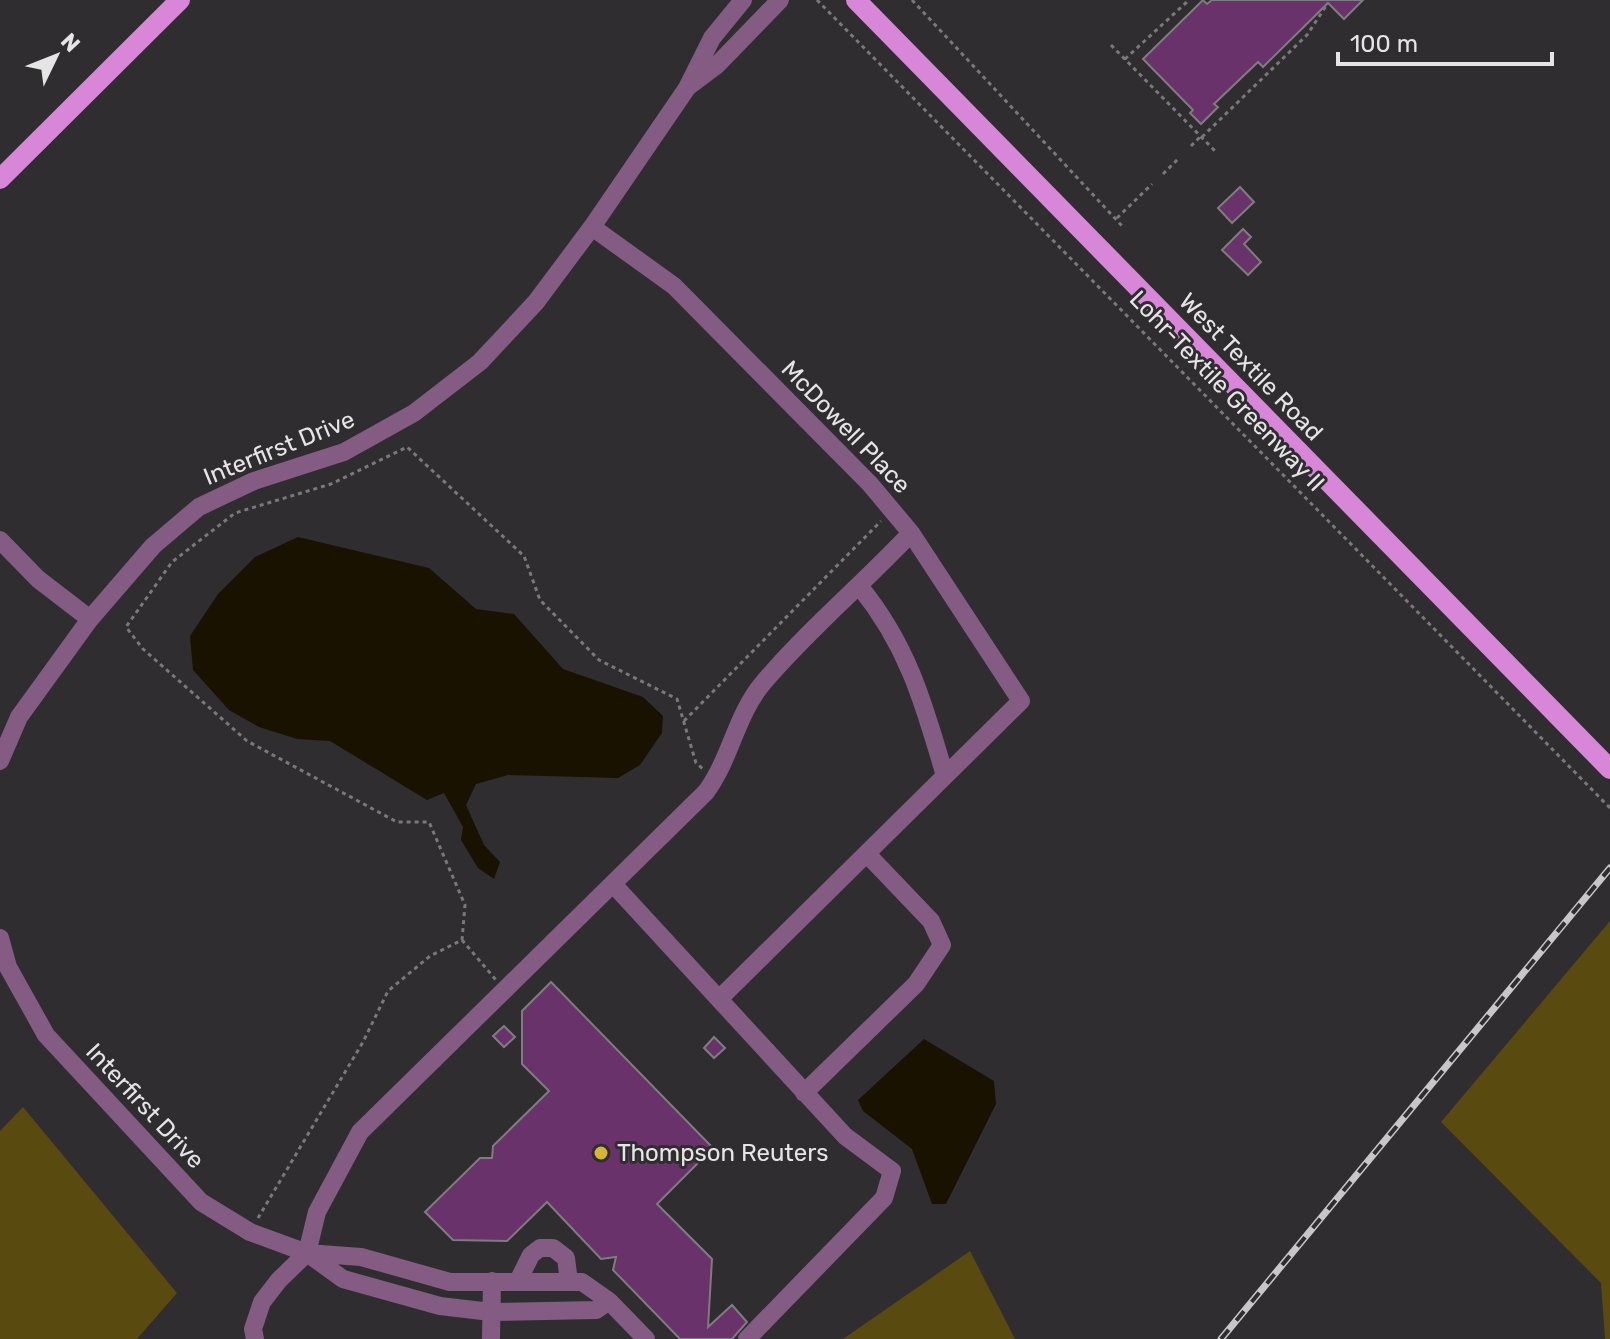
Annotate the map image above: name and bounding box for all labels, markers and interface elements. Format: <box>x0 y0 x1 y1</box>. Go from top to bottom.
north arrow <box>16 16 96 96</box>
scale bar <box>1338 16 1552 66</box>
text: N <box>55 28 86 58</box>
text: 100 m <box>1350 30 1418 58</box>
street label: Lohr-Textile Greenway II <box>1124 285 1330 497</box>
street label: West Textile Road <box>1174 288 1328 446</box>
street label: McDowell Place <box>776 355 916 499</box>
street label: Interfirst Drive <box>199 405 359 491</box>
street label: Interfirst Drive <box>80 1038 210 1174</box>
place label: Thompson Reuters <box>617 1139 829 1167</box>
marker: Thompson Reuters <box>592 1144 610 1162</box>

